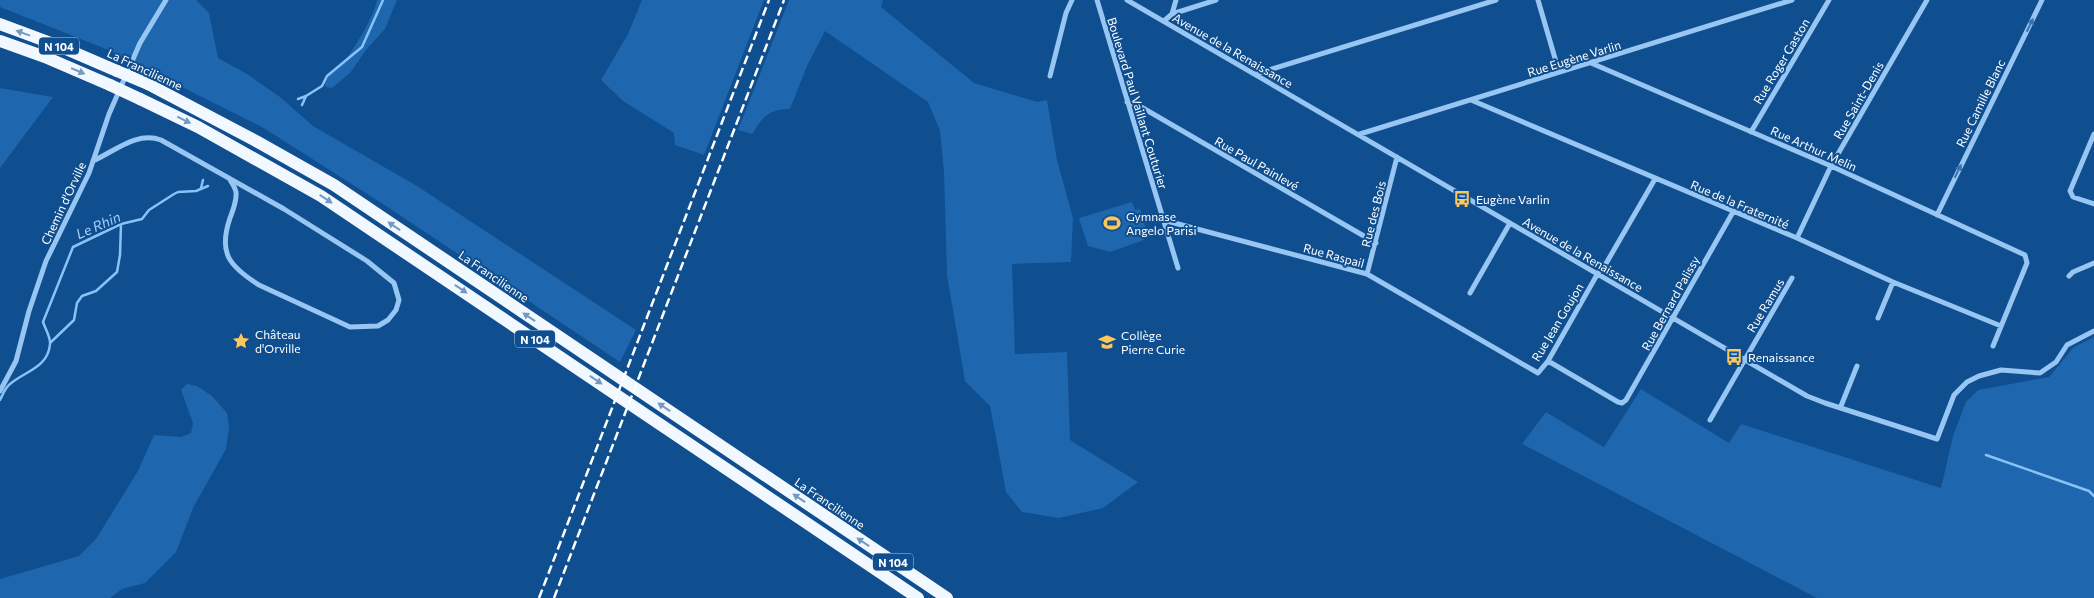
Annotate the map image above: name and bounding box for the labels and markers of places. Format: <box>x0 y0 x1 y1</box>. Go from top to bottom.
bus stop icon: Eugène Varlin <box>1452 189 1472 209</box>
place label: Eugène Varlin <box>1476 192 1550 206</box>
place label: Gymnase Angelo Parisi <box>1126 209 1197 237</box>
sports icon: Gymnase Angelo Parisi <box>1102 213 1122 233</box>
place label: Château d'Orville <box>255 327 301 355</box>
place label: Collège Pierre Curie <box>1121 328 1185 356</box>
place icon: Château d'Orville <box>231 331 251 351</box>
school or university icon: Collège Pierre Curie <box>1097 332 1117 352</box>
bus stop icon: Renaissance <box>1724 347 1744 367</box>
place label: Renaissance <box>1748 350 1815 364</box>

